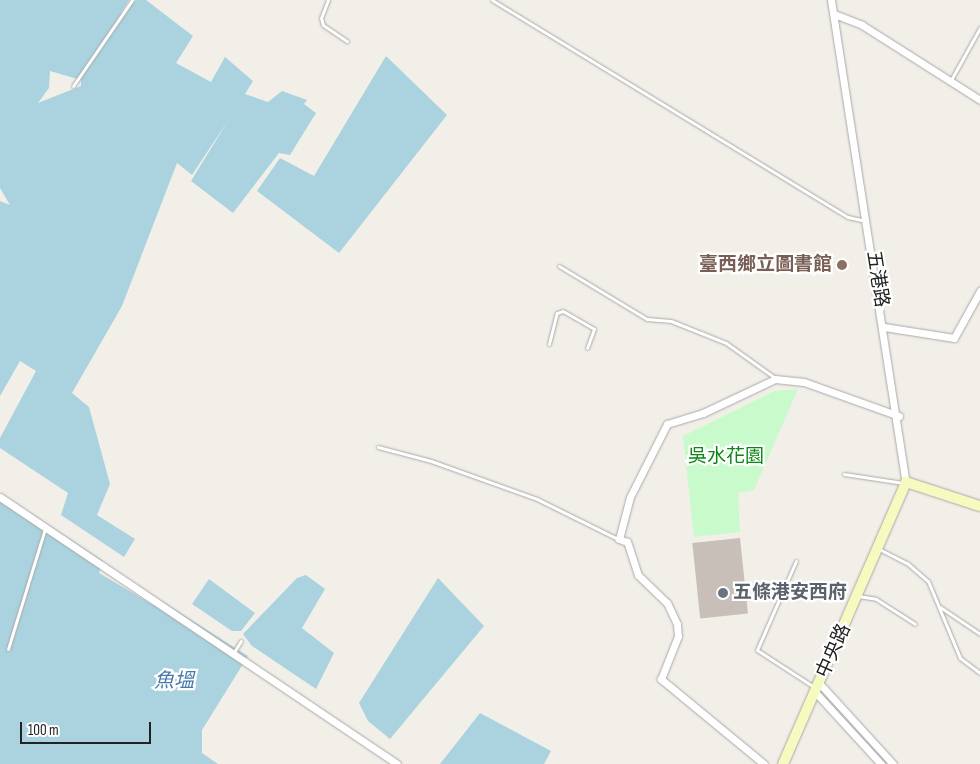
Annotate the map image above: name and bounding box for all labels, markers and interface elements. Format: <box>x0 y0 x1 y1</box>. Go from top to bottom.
street label: 五港路 <box>861 249 893 309</box>
place label: 臺西鄉立圖書館 <box>699 254 832 276</box>
marker: 臺西鄉立圖書館 <box>836 259 848 271</box>
park label: 吳水花園 <box>688 446 764 468</box>
place label: 五條港安西府 <box>733 582 847 604</box>
marker: 五條港安西府 <box>717 587 729 599</box>
street label: 中央路 <box>812 620 856 682</box>
water label: 魚塭 <box>154 669 194 693</box>
scale bar <box>22 712 154 744</box>
text: 100 m <box>28 721 59 740</box>

